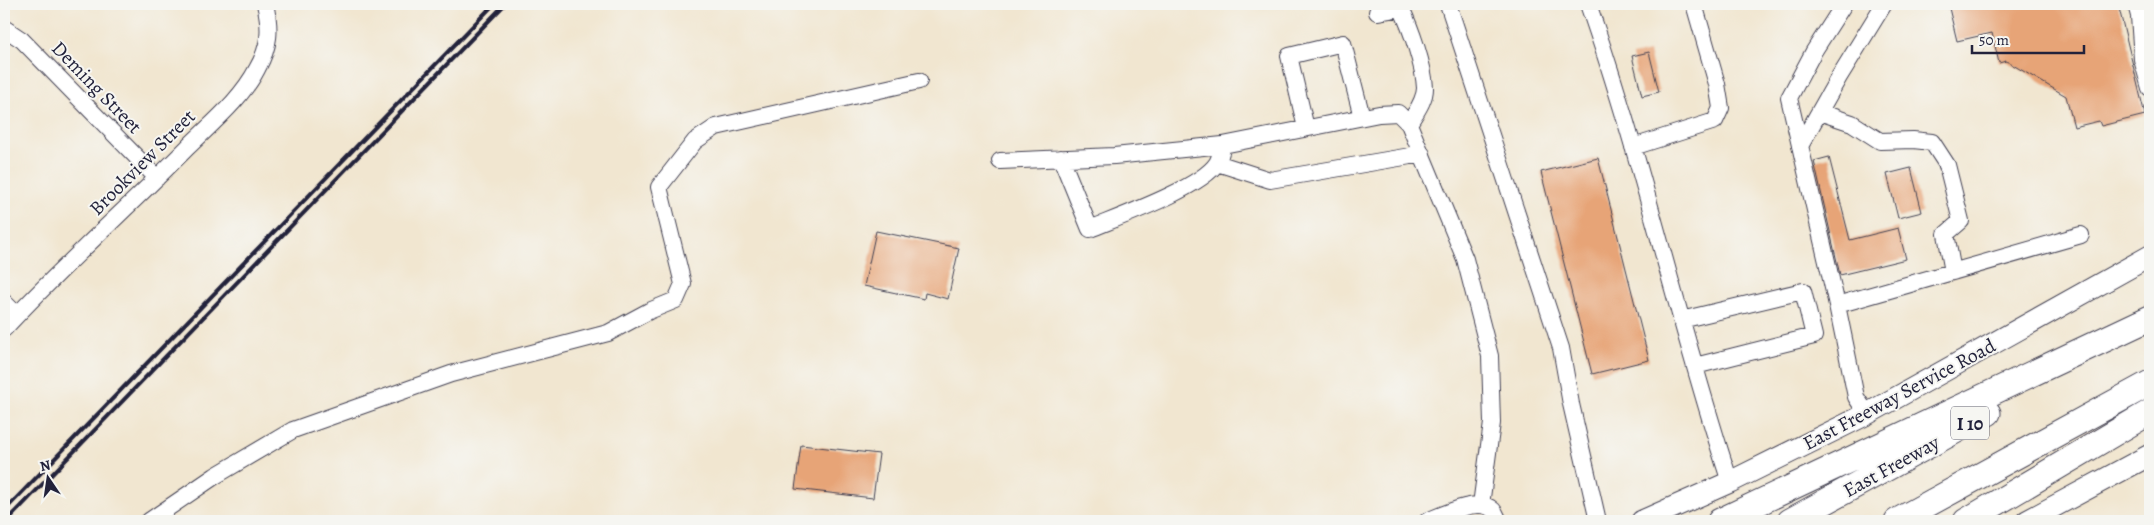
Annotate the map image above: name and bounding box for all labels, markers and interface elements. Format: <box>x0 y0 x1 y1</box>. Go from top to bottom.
scale bar <box>1972 22 2084 54</box>
text: 50 m <box>1979 30 2009 50</box>
street label: Deming Street <box>45 35 148 140</box>
street label: Brookview Street <box>83 103 202 221</box>
street label: East Freeway Service Road <box>1798 332 2001 457</box>
road number: I 10 <box>1951 406 1989 439</box>
street label: East Freeway <box>1838 428 1945 504</box>
north arrow <box>22 452 72 502</box>
text: N <box>38 455 52 476</box>

